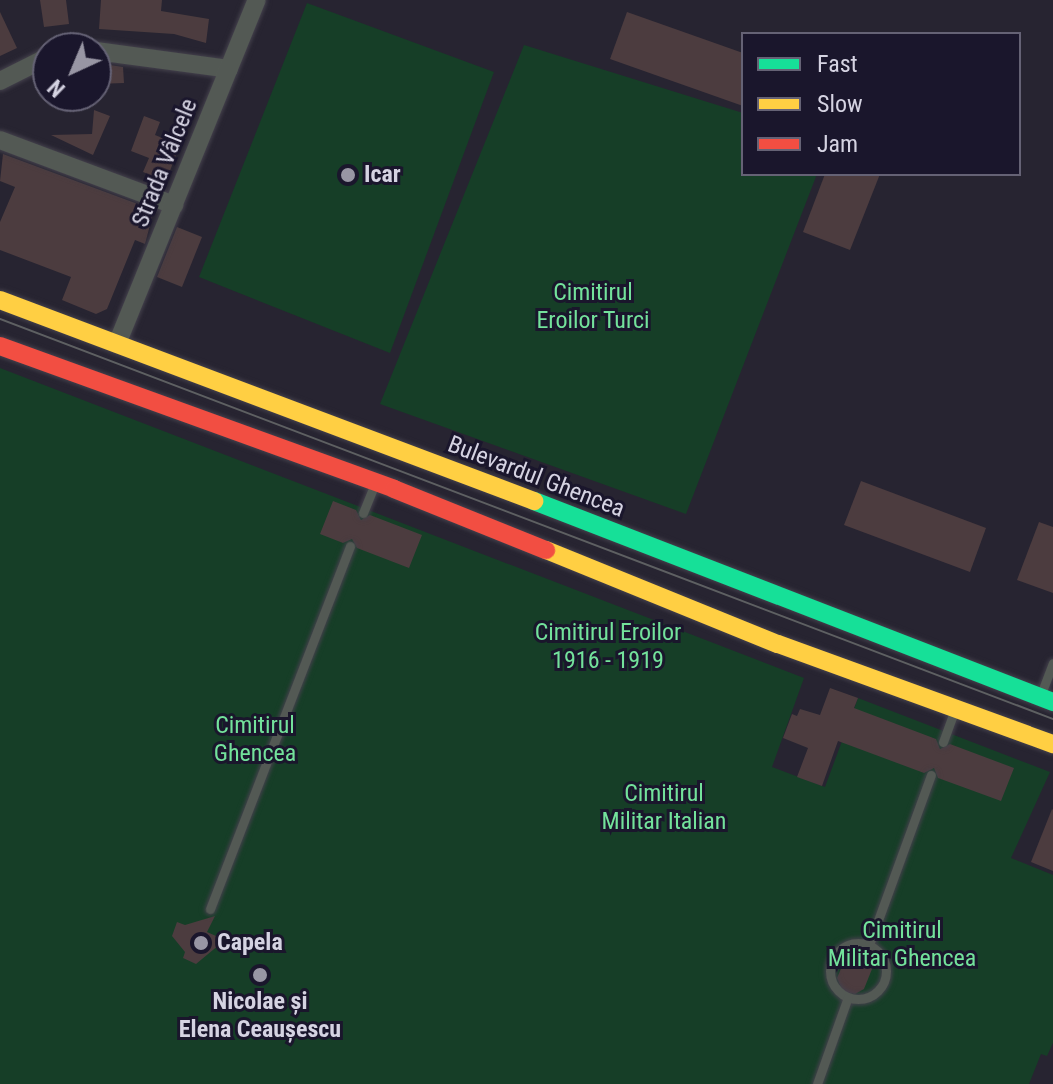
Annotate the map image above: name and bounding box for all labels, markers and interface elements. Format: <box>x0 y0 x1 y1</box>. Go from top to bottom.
north arrow <box>32 32 112 112</box>
legend <box>741 32 1021 176</box>
text: Fast <box>817 50 858 78</box>
text: N <box>43 75 70 102</box>
text: Slow <box>817 90 863 118</box>
street label: Strada Vâlcele <box>126 95 204 231</box>
text: Jam <box>817 130 858 158</box>
place label: Icar <box>364 161 401 189</box>
marker: Icar <box>339 166 357 184</box>
park label: Cimitirul Eroilor Turci <box>536 279 650 335</box>
street label: Bulevardul Ghencea <box>444 430 628 524</box>
park label: Cimitirul Eroilor 1916 - 1919 <box>535 619 681 675</box>
park label: Cimitirul Ghencea <box>214 712 296 768</box>
park label: Cimitirul Militar Italian <box>602 780 726 836</box>
park label: Cimitirul Militar Ghencea <box>828 917 976 973</box>
place label: Capela <box>217 929 283 957</box>
marker: Capela <box>192 934 210 952</box>
marker: Nicolae și Elena Ceaușescu <box>251 966 269 984</box>
place label: Nicolae și Elena Ceaușescu <box>179 988 341 1044</box>

